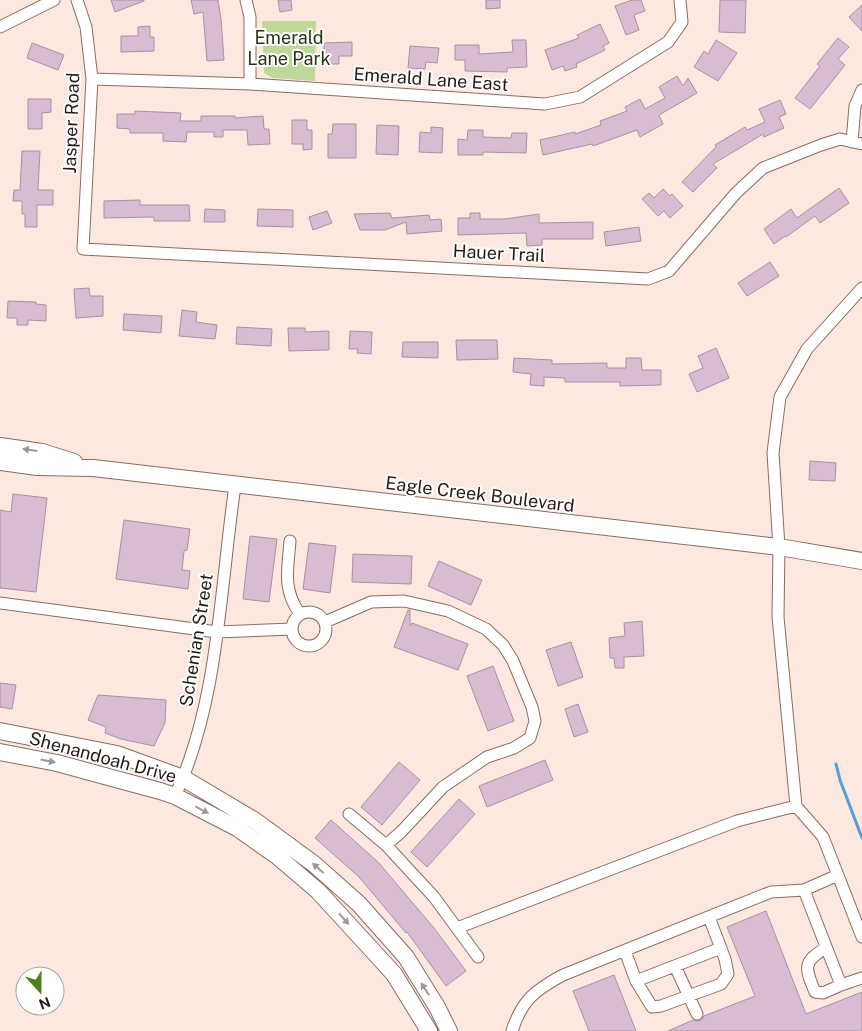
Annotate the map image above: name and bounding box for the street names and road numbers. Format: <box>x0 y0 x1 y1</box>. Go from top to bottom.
street label: Emerald Lane East <box>353 63 509 95</box>
street label: Jasper Road <box>59 72 83 174</box>
street label: Hauer Trail <box>452 240 546 266</box>
street label: Eagle Creek Boulevard <box>384 472 576 516</box>
street label: Schenian Street <box>175 572 217 708</box>
street label: Shenandoah Drive <box>27 727 179 787</box>

